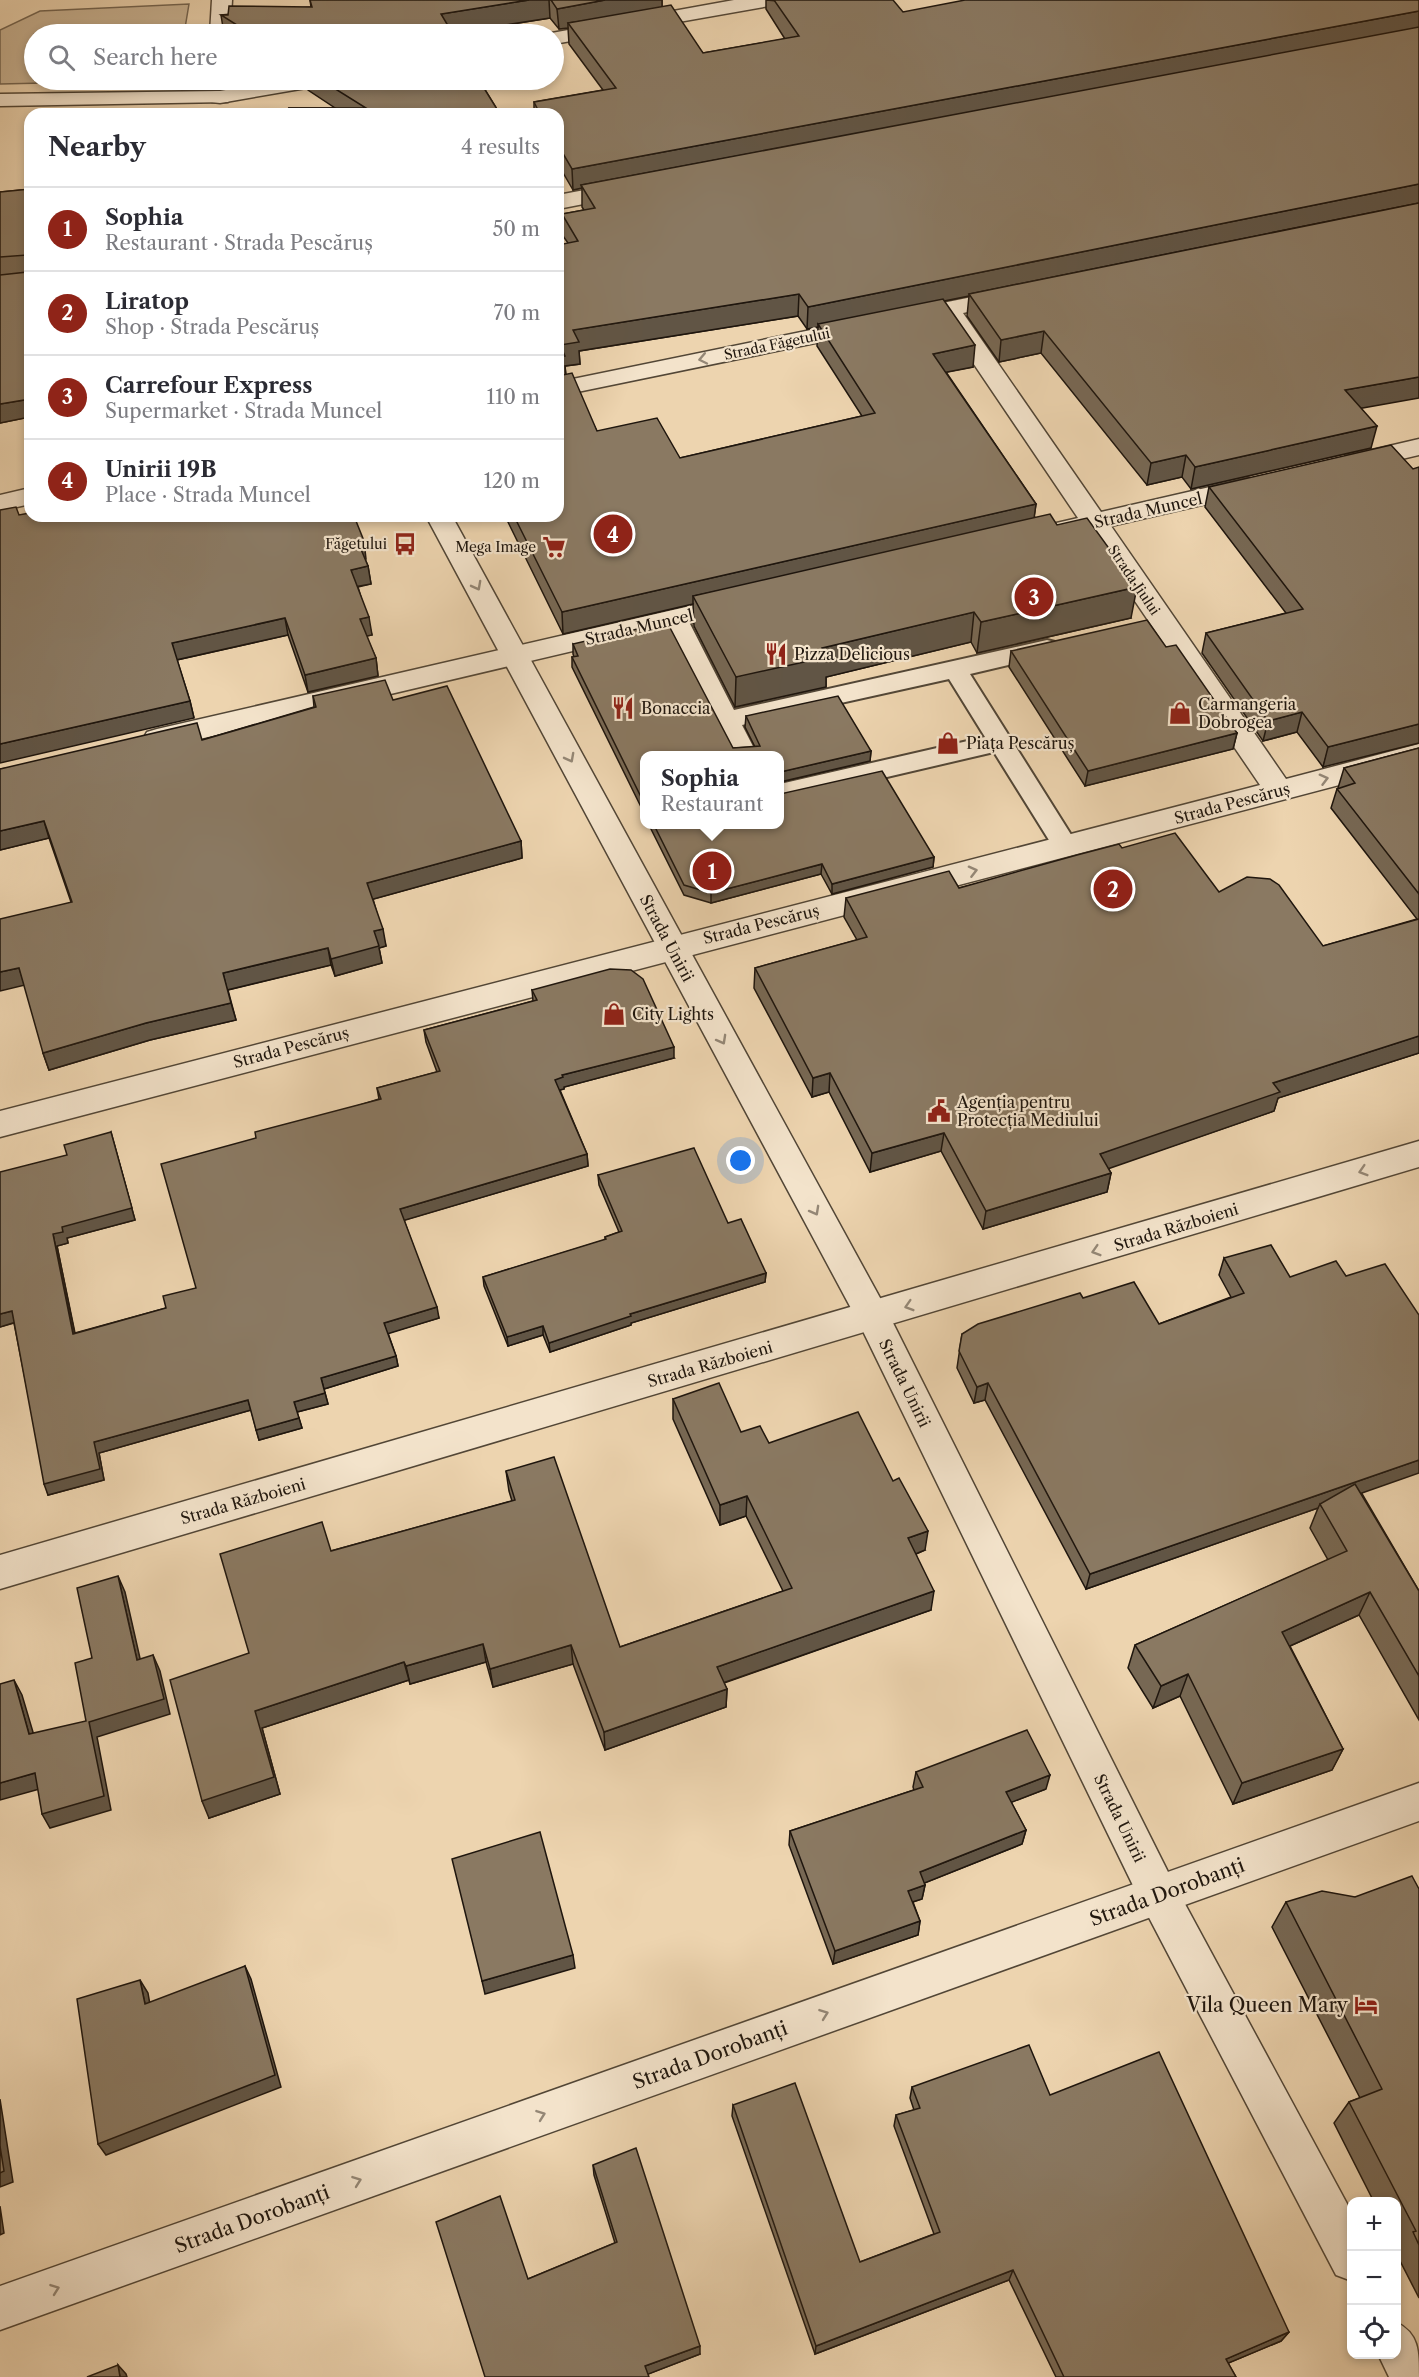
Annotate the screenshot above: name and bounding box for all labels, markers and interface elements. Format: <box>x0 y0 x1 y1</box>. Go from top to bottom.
search box <box>24 24 564 90</box>
icon: search <box>45 41 78 74</box>
text: Search here <box>93 44 218 71</box>
text: Nearby <box>48 131 146 163</box>
text: 4 results <box>461 135 540 159</box>
text: Sophia <box>105 204 183 231</box>
text: 1 <box>63 217 72 241</box>
text: 50 m <box>493 217 540 241</box>
text: Restaurant · Strada Pescăruș <box>105 231 373 255</box>
text: Liratop <box>105 288 189 315</box>
text: 2 <box>62 301 73 325</box>
text: 70 m <box>494 301 540 325</box>
text: Shop · Strada Pescăruș <box>105 315 319 339</box>
street label: Strada Făgetului <box>722 324 832 364</box>
one-way arrow <box>698 352 708 365</box>
text: Carrefour Express <box>105 372 312 399</box>
text: 3 <box>62 385 73 409</box>
text: 110 m <box>487 385 540 409</box>
text: Supermarket · Strada Muncel <box>105 399 382 423</box>
text: Unirii 19B <box>105 456 217 483</box>
text: 4 <box>62 469 73 493</box>
text: 120 m <box>483 469 540 493</box>
text: Place · Strada Muncel <box>105 483 311 507</box>
street label: Strada Muncel <box>1092 488 1204 532</box>
pin: 4 <box>594 512 632 556</box>
bus stop icon: Făgetului <box>392 531 418 557</box>
supermarket icon: Mega Image <box>541 534 567 560</box>
place label: Făgetului <box>325 535 387 553</box>
place label: Mega Image <box>455 538 536 556</box>
street label: Strada Jiului <box>1104 541 1164 619</box>
pin: 3 <box>1014 574 1054 620</box>
one-way arrow <box>470 580 481 590</box>
street label: Strada Muncel <box>583 605 695 649</box>
restaurant icon: Pizza Delicious <box>763 641 789 667</box>
place label: Pizza Delicious <box>794 644 910 664</box>
place label: Carmangeria Dobrogea <box>1198 694 1297 732</box>
restaurant icon: Bonaccia <box>610 695 636 721</box>
place label: Bonaccia <box>641 698 711 718</box>
shop icon: Carmangeria Dobrogea <box>1167 700 1193 726</box>
shop icon: Piața Pescăruș <box>935 730 961 756</box>
place label: Piața Pescăruș <box>966 733 1075 753</box>
one-way arrow <box>563 751 574 762</box>
popup <box>640 751 784 829</box>
text: Sophia <box>661 765 739 792</box>
one-way arrow <box>1318 774 1329 786</box>
street label: Strada Pescăruș <box>1172 778 1292 828</box>
text: Restaurant <box>661 792 763 816</box>
pin: 1 <box>692 848 732 894</box>
one-way arrow <box>968 865 978 878</box>
pin: 2 <box>1094 866 1132 912</box>
street label: Strada Unirii <box>636 891 698 985</box>
street label: Strada Pescăruș <box>701 900 821 948</box>
shop icon: City Lights <box>601 1001 627 1027</box>
place label: City Lights <box>632 1004 714 1024</box>
street label: Strada Pescăruș <box>231 1022 351 1072</box>
one-way arrow <box>715 1034 726 1044</box>
place label: Agenția pentru Protecția Mediului <box>956 1092 1099 1130</box>
public building icon: Agenția pentru Protecția Mediului <box>926 1098 952 1124</box>
your location <box>726 1146 755 1175</box>
one-way arrow <box>1358 1164 1369 1176</box>
street label: Strada Războieni <box>1111 1199 1241 1255</box>
one-way arrow <box>808 1205 819 1215</box>
one-way arrow <box>1091 1244 1102 1256</box>
one-way arrow <box>904 1299 915 1311</box>
street label: Strada Unirii <box>875 1336 935 1431</box>
street label: Strada Războieni <box>645 1337 775 1391</box>
street label: Strada Războieni <box>178 1474 308 1528</box>
street label: Strada Unirii <box>1090 1771 1150 1866</box>
street label: Strada Dorobanți <box>1086 1853 1248 1931</box>
hotel icon: Vila Queen Mary <box>1353 1992 1379 2018</box>
place label: Vila Queen Mary <box>1186 1993 1349 2017</box>
one-way arrow <box>818 2009 828 2022</box>
street label: Strada Dorobanți <box>629 2016 791 2094</box>
one-way arrow <box>535 2110 546 2123</box>
one-way arrow <box>352 2175 362 2188</box>
street label: Strada Dorobanți <box>171 2180 333 2258</box>
map controls <box>1347 2197 1401 2359</box>
button: + <box>1347 2197 1401 2251</box>
button: − <box>1347 2251 1401 2305</box>
one-way arrow <box>49 2283 60 2296</box>
button: locate <box>1347 2305 1401 2359</box>

